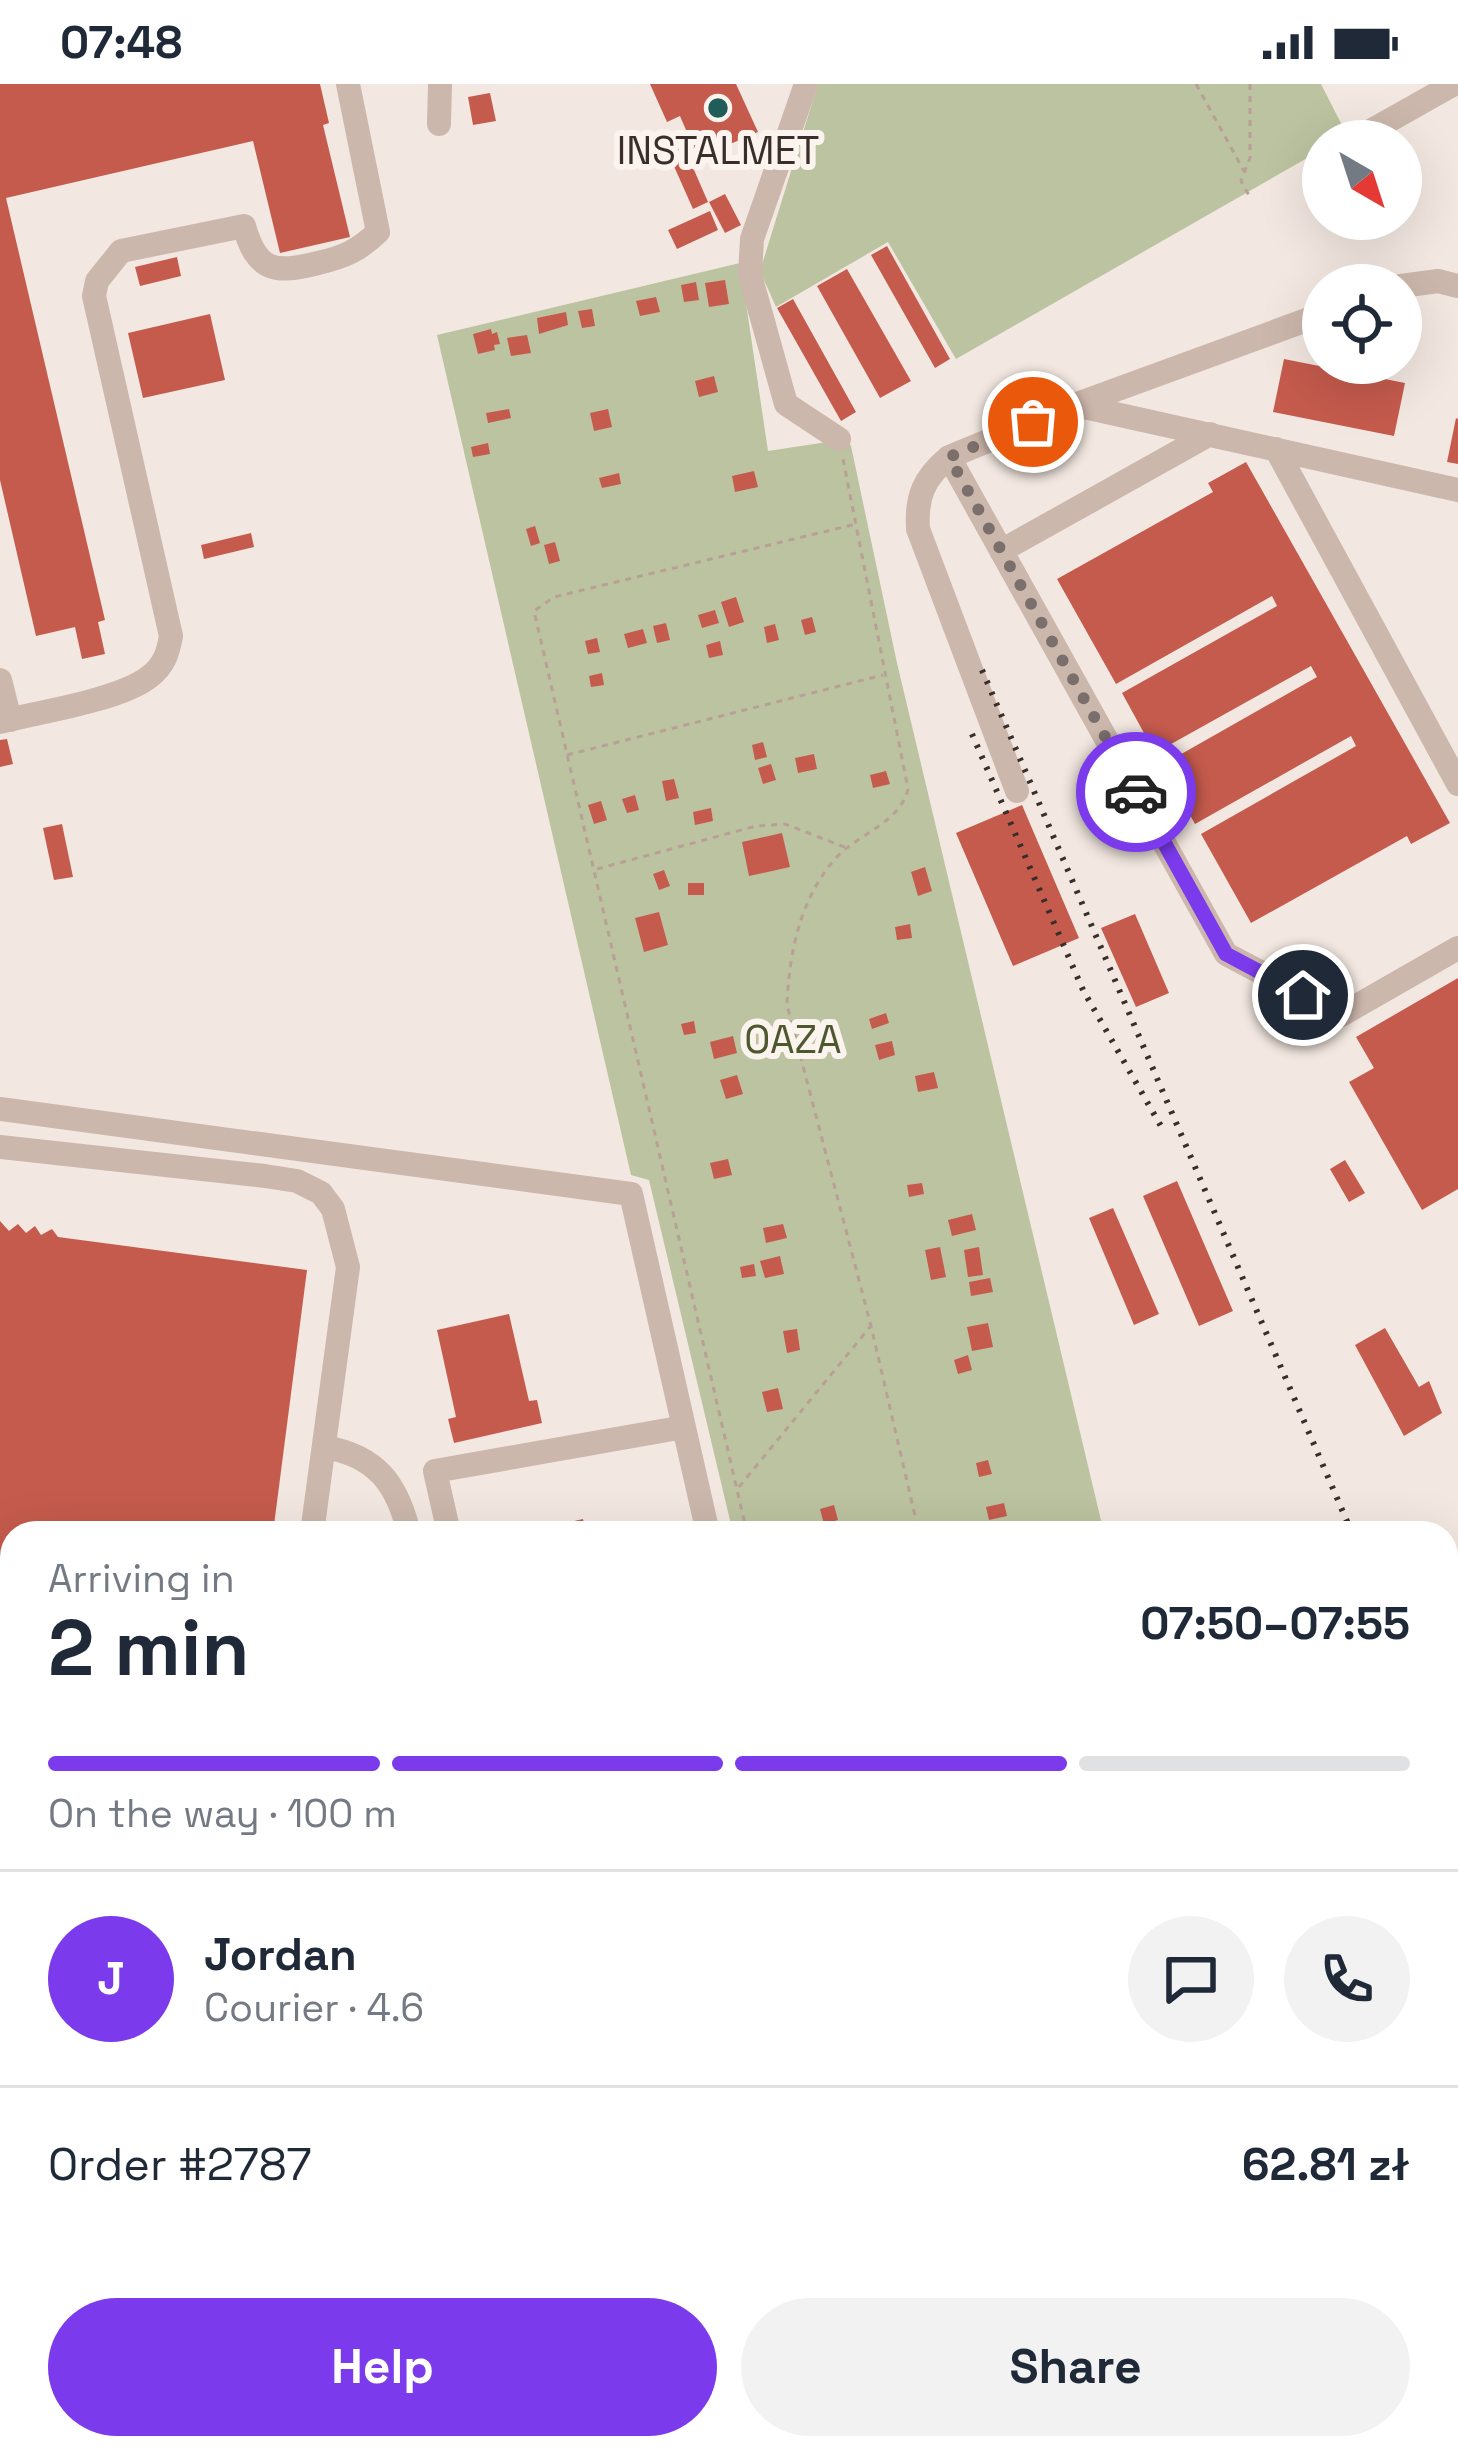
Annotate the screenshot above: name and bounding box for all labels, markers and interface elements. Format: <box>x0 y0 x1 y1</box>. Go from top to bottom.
text: 07:48 <box>60 14 182 71</box>
marker: INSTALMET <box>705 95 731 121</box>
north arrow <box>1302 120 1422 240</box>
map controls <box>1302 120 1422 384</box>
place label: INSTALMET <box>617 126 819 175</box>
button: locate <box>1302 264 1422 384</box>
pin <box>982 371 1084 473</box>
icon: bag <box>1000 389 1066 455</box>
courier <box>1076 732 1196 852</box>
icon: car <box>1103 759 1169 825</box>
pin <box>1252 944 1354 1046</box>
icon: home <box>1270 962 1336 1028</box>
park label: OAZA <box>744 1015 842 1064</box>
text: Arriving in <box>48 1554 235 1603</box>
text: 07:50–07:55 <box>1140 1595 1410 1652</box>
text: 2 min <box>48 1598 250 1698</box>
text: On the way · 100 m <box>48 1789 397 1838</box>
button: chat <box>1128 1916 1254 2042</box>
button: phone <box>1284 1916 1410 2042</box>
text: Jordan <box>204 1926 357 1983</box>
text: J <box>97 1950 125 2007</box>
text: Courier · 4.6 <box>204 1983 424 2032</box>
text: Order #2787 <box>48 2136 312 2193</box>
text: 62.81 zł <box>1242 2136 1410 2193</box>
button: Help <box>48 2298 717 2436</box>
button: Share <box>741 2298 1410 2436</box>

